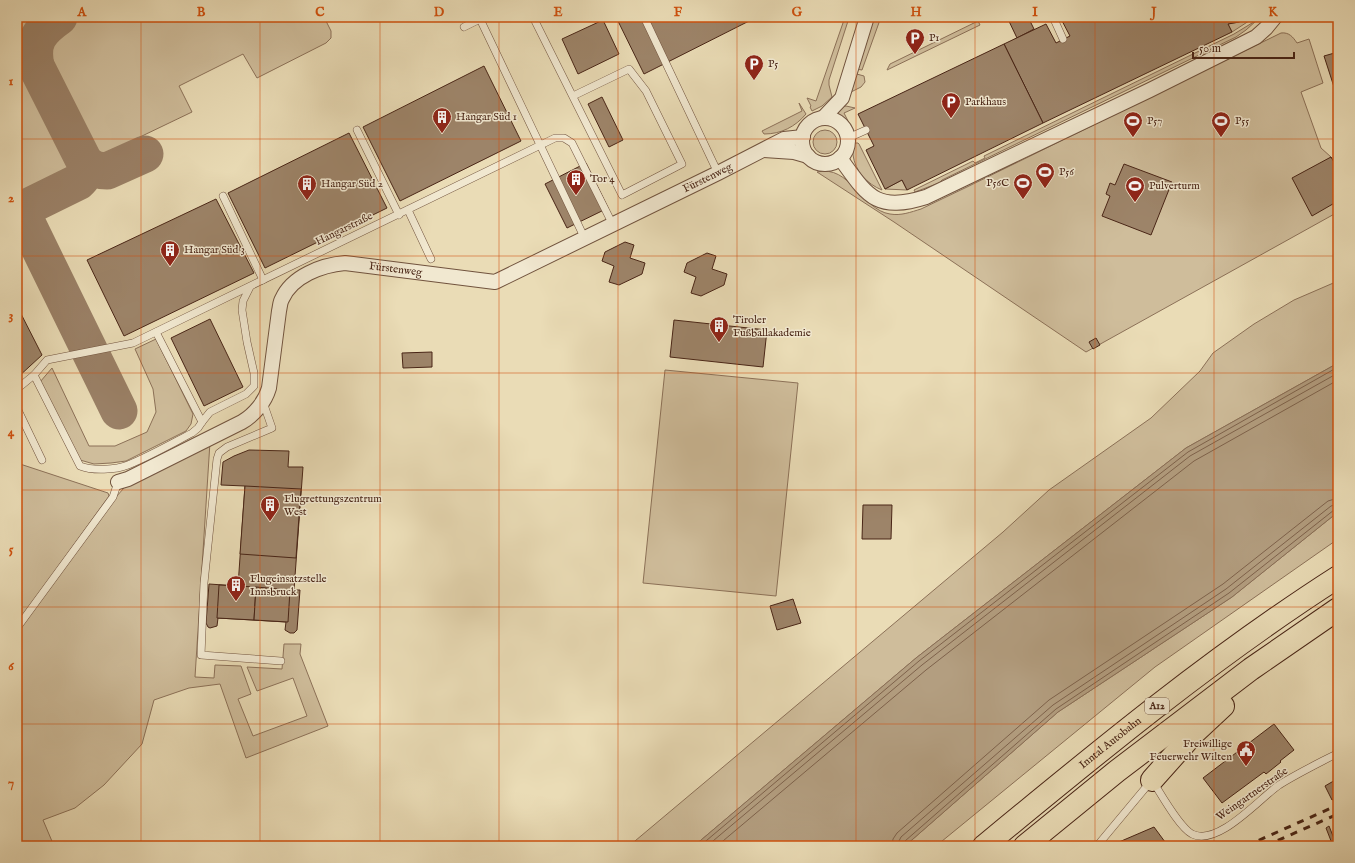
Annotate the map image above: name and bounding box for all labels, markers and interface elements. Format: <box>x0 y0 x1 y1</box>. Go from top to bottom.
text: A <box>77 4 88 21</box>
text: B <box>197 4 206 21</box>
text: C <box>315 4 325 21</box>
text: D <box>434 4 445 21</box>
text: E <box>553 4 563 21</box>
text: F <box>674 4 683 21</box>
text: G <box>792 4 803 21</box>
text: H <box>910 4 922 21</box>
text: I <box>1032 4 1038 21</box>
text: J <box>1149 4 1157 21</box>
text: K <box>1268 4 1278 21</box>
parking icon: P1 <box>904 27 926 55</box>
place label: P1 <box>929 31 939 45</box>
scale bar <box>1193 34 1294 60</box>
text: 50 m <box>1199 41 1221 56</box>
parking icon: P5 <box>743 53 765 81</box>
place label: P5 <box>768 57 778 71</box>
text: 1 <box>9 73 14 90</box>
parking icon: Parkhaus <box>940 91 962 119</box>
place label: Parkhaus <box>965 95 1006 109</box>
building icon: Hangar Süd 1 <box>431 106 453 134</box>
place label: Hangar Süd 1 <box>456 110 517 124</box>
sports icon: P57 <box>1122 110 1144 138</box>
sports icon: P55 <box>1210 110 1232 138</box>
place label: P57 <box>1147 114 1163 128</box>
place label: P55 <box>1235 114 1249 128</box>
street label: Fürstenweg <box>681 159 736 196</box>
sports icon: P56 <box>1034 161 1056 189</box>
place label: P56 <box>1059 165 1074 179</box>
building icon: Tor 4 <box>565 168 587 196</box>
place label: Tor 4 <box>590 172 615 186</box>
sports icon: P56C <box>1012 172 1034 200</box>
building icon: Hangar Süd 2 <box>296 173 318 201</box>
sports icon: Pulverturm <box>1124 175 1146 203</box>
place label: P56C <box>986 176 1009 190</box>
place label: Hangar Süd 2 <box>321 177 383 191</box>
place label: Pulverturm <box>1149 179 1200 193</box>
text: 2 <box>8 190 14 207</box>
street label: Hangarstraße <box>313 209 375 249</box>
building icon: Hangar Süd 3 <box>159 239 181 267</box>
place label: Hangar Süd 3 <box>184 243 245 257</box>
street label: Fürstenweg <box>368 259 424 280</box>
text: 3 <box>9 307 14 324</box>
place label: Tiroler Fußballakademie <box>733 313 811 340</box>
building icon: Tiroler Fußballakademie <box>708 315 730 343</box>
text: 4 <box>8 424 15 441</box>
place label: Flugrettungszentrum West <box>284 492 382 519</box>
building icon: Flugrettungszentrum West <box>259 494 281 522</box>
text: 5 <box>9 541 14 558</box>
place label: Flugeinsatzstelle Innsbruck <box>250 572 327 599</box>
building icon: Flugeinsatzstelle Innsbruck <box>225 574 247 602</box>
text: 6 <box>8 658 14 675</box>
road number: A12 <box>1145 698 1169 714</box>
street label: Inntal Autobahn <box>1076 714 1144 772</box>
place label: Freiwillige Feuerwehr Wilten <box>1150 737 1232 764</box>
public building icon: Freiwillige Feuerwehr Wilten <box>1235 739 1257 767</box>
street label: Weingartnerstraße <box>1213 764 1291 824</box>
text: 7 <box>8 775 14 792</box>

